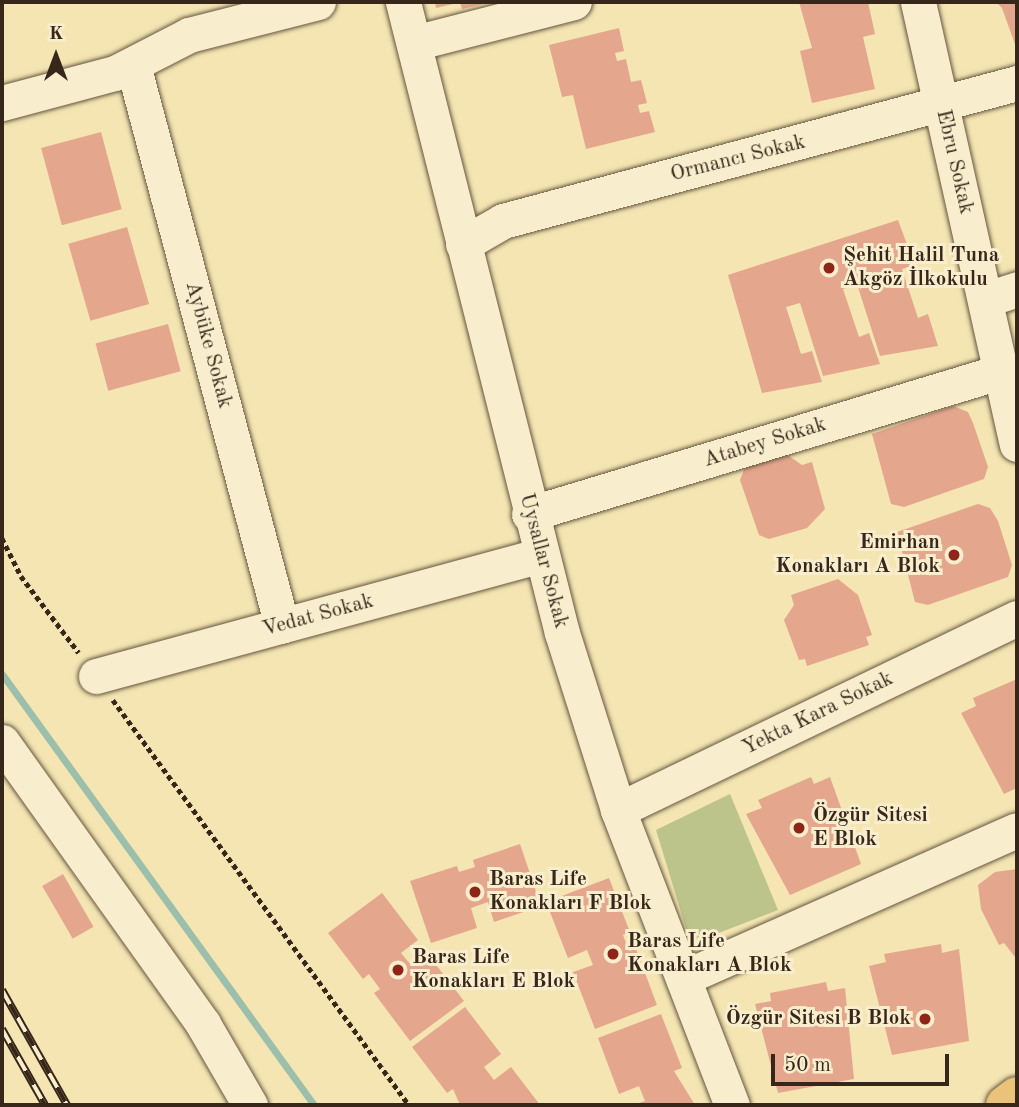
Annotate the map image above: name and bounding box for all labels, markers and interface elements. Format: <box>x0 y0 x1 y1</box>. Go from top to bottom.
north arrow <box>21 21 91 91</box>
text: K <box>49 25 63 44</box>
street label: Ebru Sokak <box>930 107 978 217</box>
street label: Ormancı Sokak <box>668 130 808 188</box>
place label: Şehit Halil Tuna Akgöz İlkokulu <box>843 243 999 293</box>
marker: Şehit Halil Tuna Akgöz İlkokulu <box>821 260 837 276</box>
street label: Aybüke Sokak <box>179 279 237 411</box>
street label: Atabey Sokak <box>701 412 829 474</box>
street label: Uysallar Sokak <box>513 491 573 631</box>
place label: Emirhan Konakları A Blok <box>775 530 940 580</box>
marker: Emirhan Konakları A Blok <box>946 547 962 563</box>
street label: Vedat Sokak <box>260 589 376 643</box>
street label: Yekta Kara Sokak <box>738 667 898 761</box>
place label: Özgür Sitesi E Blok <box>813 803 928 853</box>
marker: Özgür Sitesi E Blok <box>791 820 807 836</box>
place label: Baras Life Konakları F Blok <box>489 867 652 917</box>
marker: Baras Life Konakları F Blok <box>467 884 483 900</box>
place label: Baras Life Konakları A Blok <box>627 929 792 979</box>
place label: Baras Life Konakları E Blok <box>412 945 575 995</box>
marker: Baras Life Konakları A Blok <box>605 946 621 962</box>
marker: Baras Life Konakları E Blok <box>390 962 406 978</box>
place label: Özgür Sitesi B Blok <box>726 1006 911 1032</box>
marker: Özgür Sitesi B Blok <box>917 1011 933 1027</box>
scale bar <box>774 1040 953 1084</box>
text: 50 m <box>784 1055 831 1076</box>

